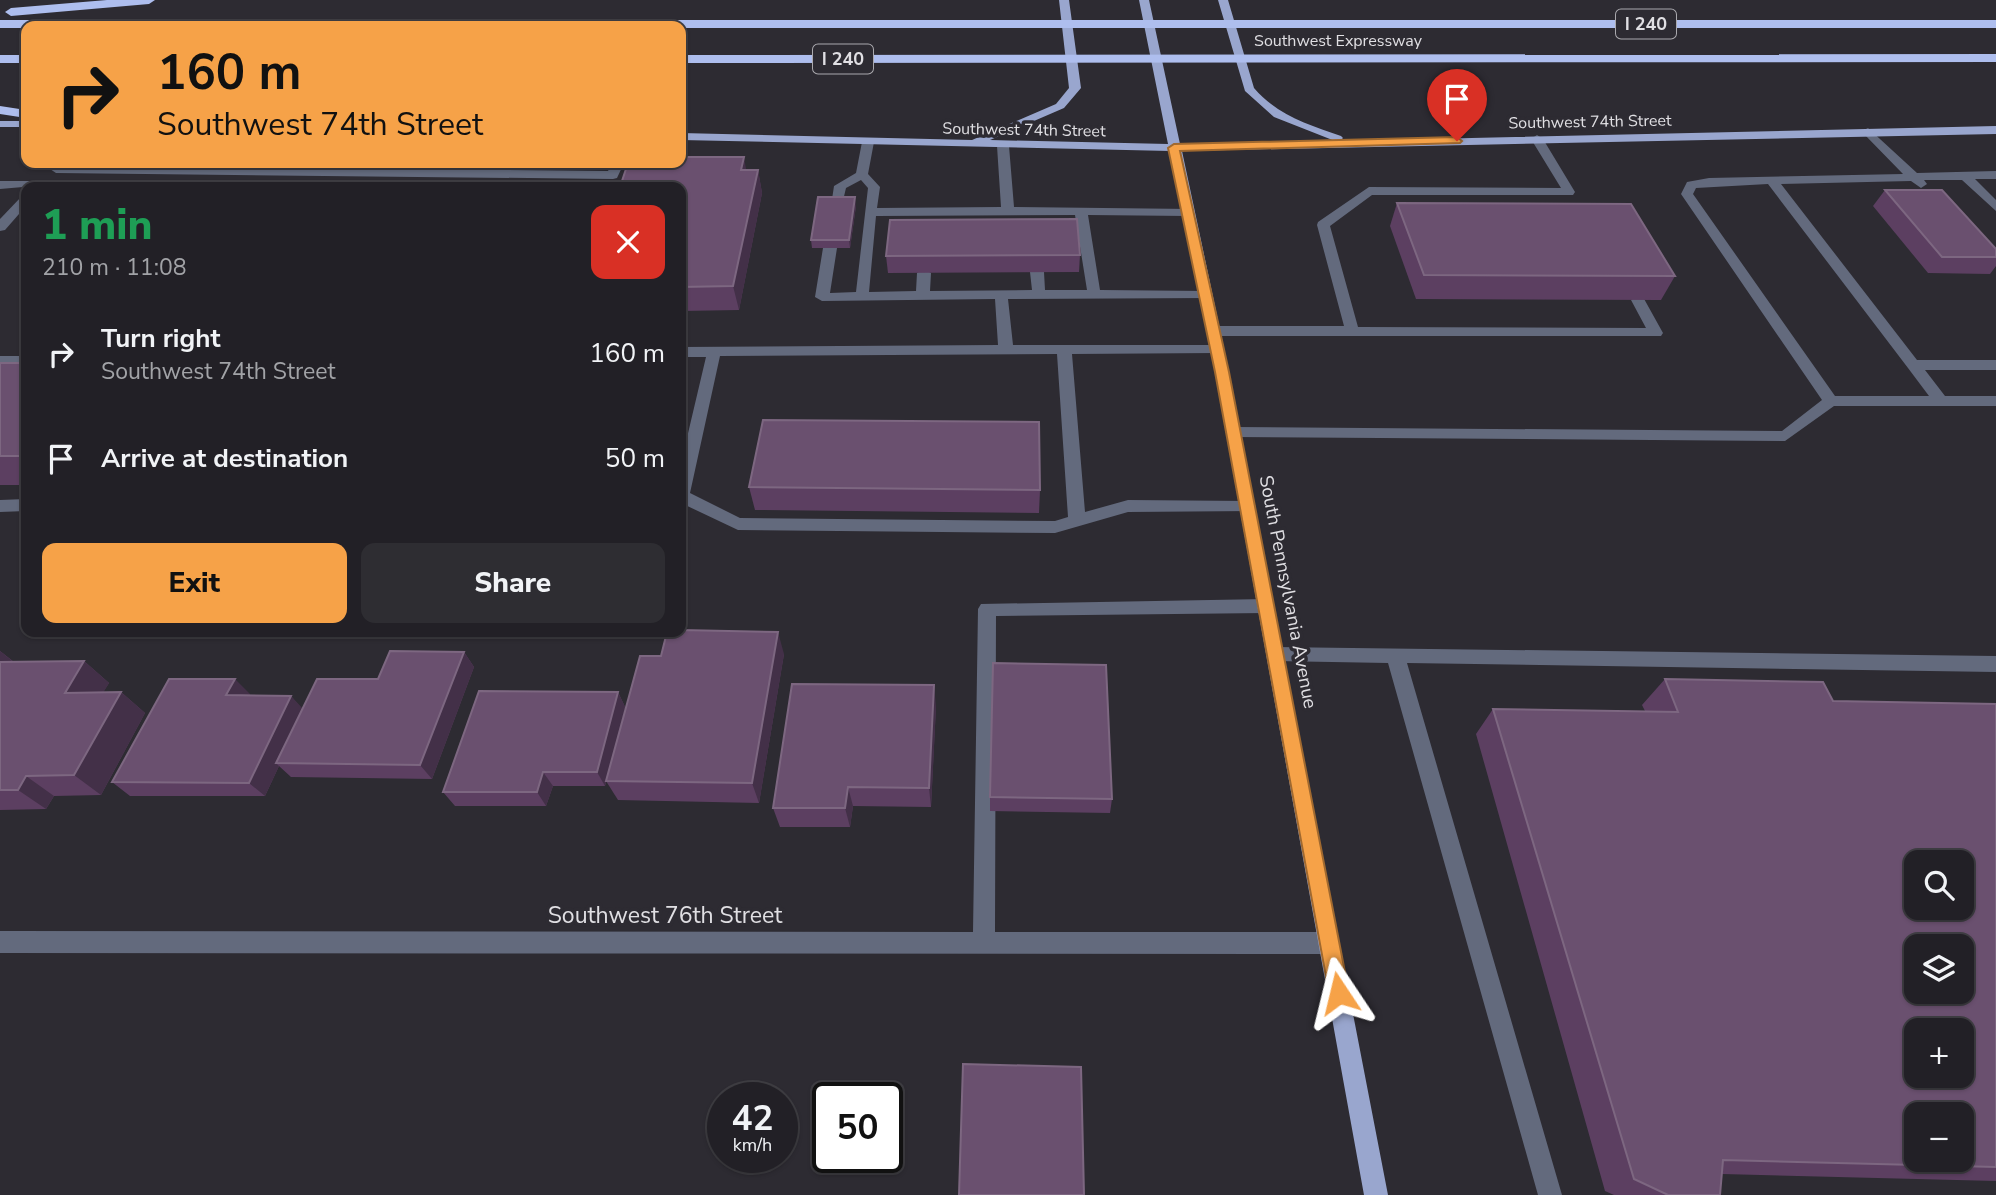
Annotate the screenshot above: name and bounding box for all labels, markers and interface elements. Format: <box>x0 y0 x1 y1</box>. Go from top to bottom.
road number: I 240 <box>1616 9 1676 38</box>
street label: Southwest Expressway <box>1254 30 1423 52</box>
text: 160 m <box>157 39 301 106</box>
road number: I 240 <box>813 44 873 74</box>
icon: right <box>42 49 133 140</box>
pin <box>1427 69 1487 141</box>
icon: arrive <box>1438 80 1476 118</box>
text: Southwest 74th Street <box>157 103 483 146</box>
street label: Southwest 74th Street <box>1508 110 1672 134</box>
street label: Southwest 74th Street <box>942 118 1106 142</box>
text: 1 min <box>42 197 152 254</box>
button: close <box>591 205 665 279</box>
text: 210 m · 11:08 <box>42 252 187 283</box>
text: Turn right <box>101 321 220 356</box>
icon: right <box>42 335 80 373</box>
text: 160 m <box>589 336 665 371</box>
text: Southwest 74th Street <box>101 356 336 387</box>
icon: arrive <box>42 440 80 478</box>
text: Arrive at destination <box>101 441 348 476</box>
text: 50 m <box>605 441 665 476</box>
street label: South Pennsylvania Avenue <box>1253 473 1323 711</box>
button: Exit <box>42 543 347 623</box>
button: Share <box>361 543 665 623</box>
map controls <box>1904 850 1974 1172</box>
button: search <box>1904 850 1974 920</box>
street label: Southwest 76th Street <box>548 900 783 931</box>
button: layers <box>1904 934 1974 1004</box>
position arrow <box>1302 956 1376 1030</box>
button: + <box>1904 1018 1974 1088</box>
speed limit sign: 50 <box>812 1082 903 1173</box>
text: 42 <box>731 1095 774 1142</box>
button: − <box>1904 1102 1974 1172</box>
text: km/h <box>733 1133 772 1157</box>

